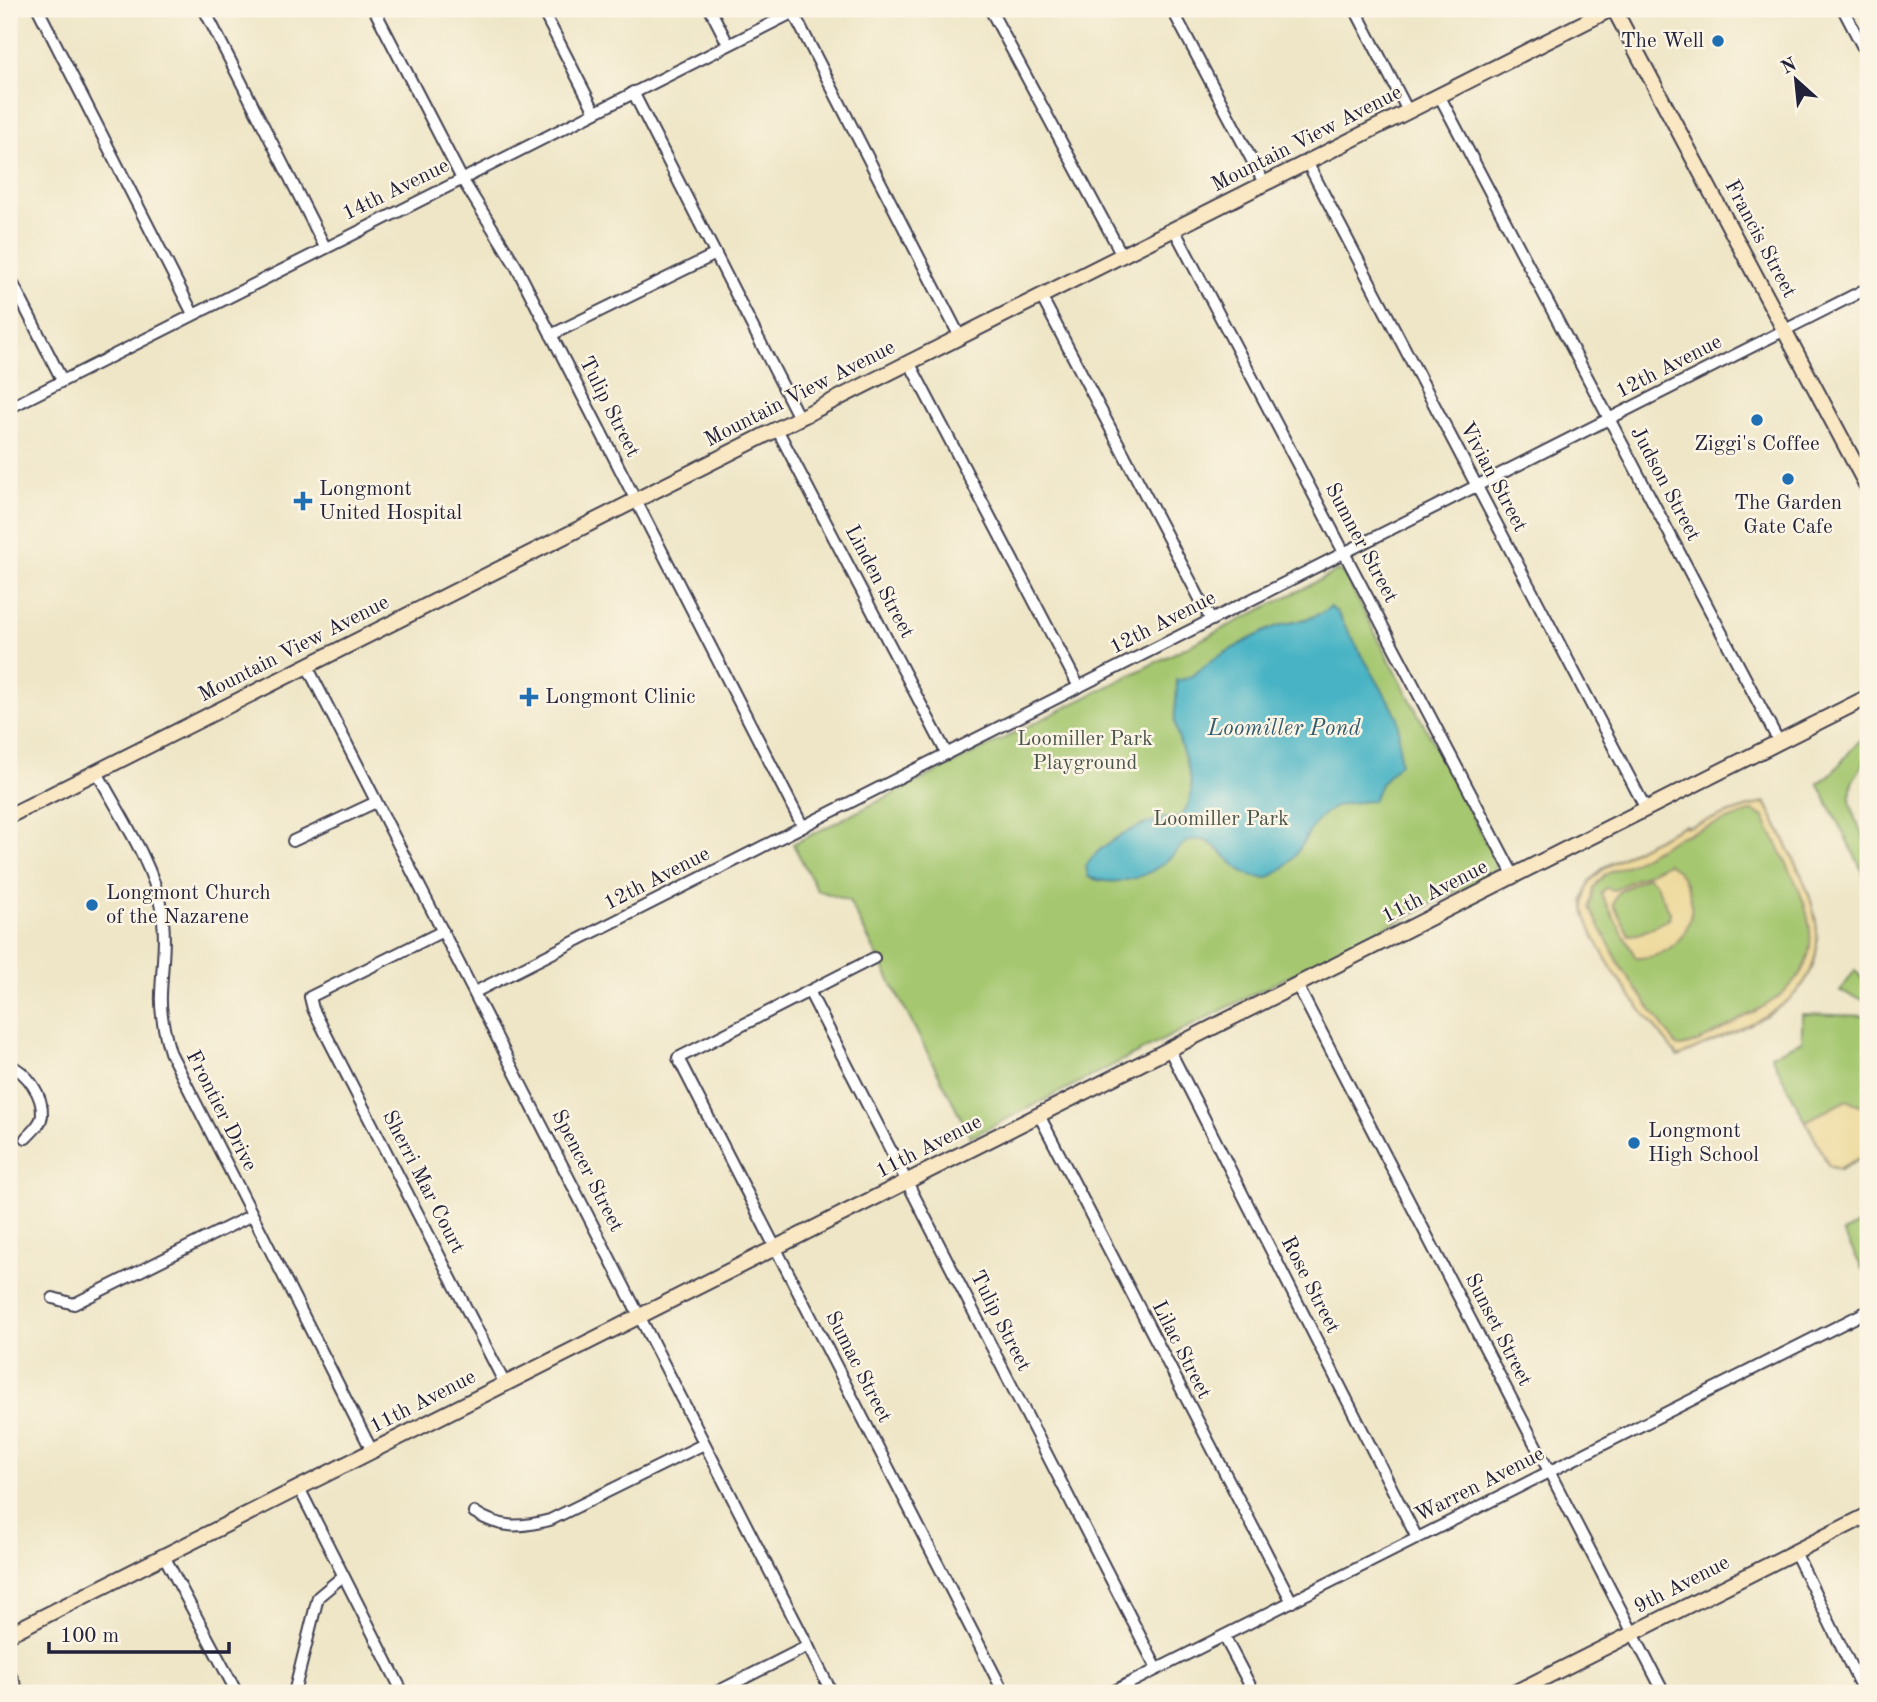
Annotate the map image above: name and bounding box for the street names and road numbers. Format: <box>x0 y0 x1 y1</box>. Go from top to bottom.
street label: Mountain View Avenue <box>1208 82 1406 196</box>
street label: 14th Avenue <box>339 155 453 225</box>
street label: Francis Street <box>1720 177 1800 301</box>
street label: 12th Avenue <box>1613 331 1725 403</box>
street label: Mountain View Avenue <box>701 337 899 451</box>
street label: Tulip Street <box>575 353 643 461</box>
street label: Vivian Street <box>1455 419 1531 535</box>
street label: Judson Street <box>1626 423 1704 545</box>
street label: Sumner Street <box>1321 480 1401 606</box>
street label: Linden Street <box>840 522 918 642</box>
street label: 12th Avenue <box>1107 587 1219 659</box>
street label: Mountain View Avenue <box>195 592 393 706</box>
street label: 12th Avenue <box>601 843 713 915</box>
street label: 11th Avenue <box>1379 856 1491 928</box>
street label: Frontier Drive <box>182 1047 260 1175</box>
street label: Sherri Mar Court <box>378 1107 468 1257</box>
street label: Spencer Street <box>547 1107 627 1235</box>
street label: 11th Avenue <box>873 1111 985 1183</box>
street label: Rose Street <box>1277 1233 1343 1337</box>
street label: Tulip Street <box>966 1267 1034 1375</box>
street label: Sunset Street <box>1461 1270 1535 1390</box>
street label: Lilac Street <box>1147 1298 1215 1402</box>
street label: Sumac Street <box>821 1308 895 1426</box>
street label: 11th Avenue <box>367 1366 479 1438</box>
street label: Warren Avenue <box>1412 1443 1548 1527</box>
street label: 9th Avenue <box>1631 1552 1733 1618</box>

